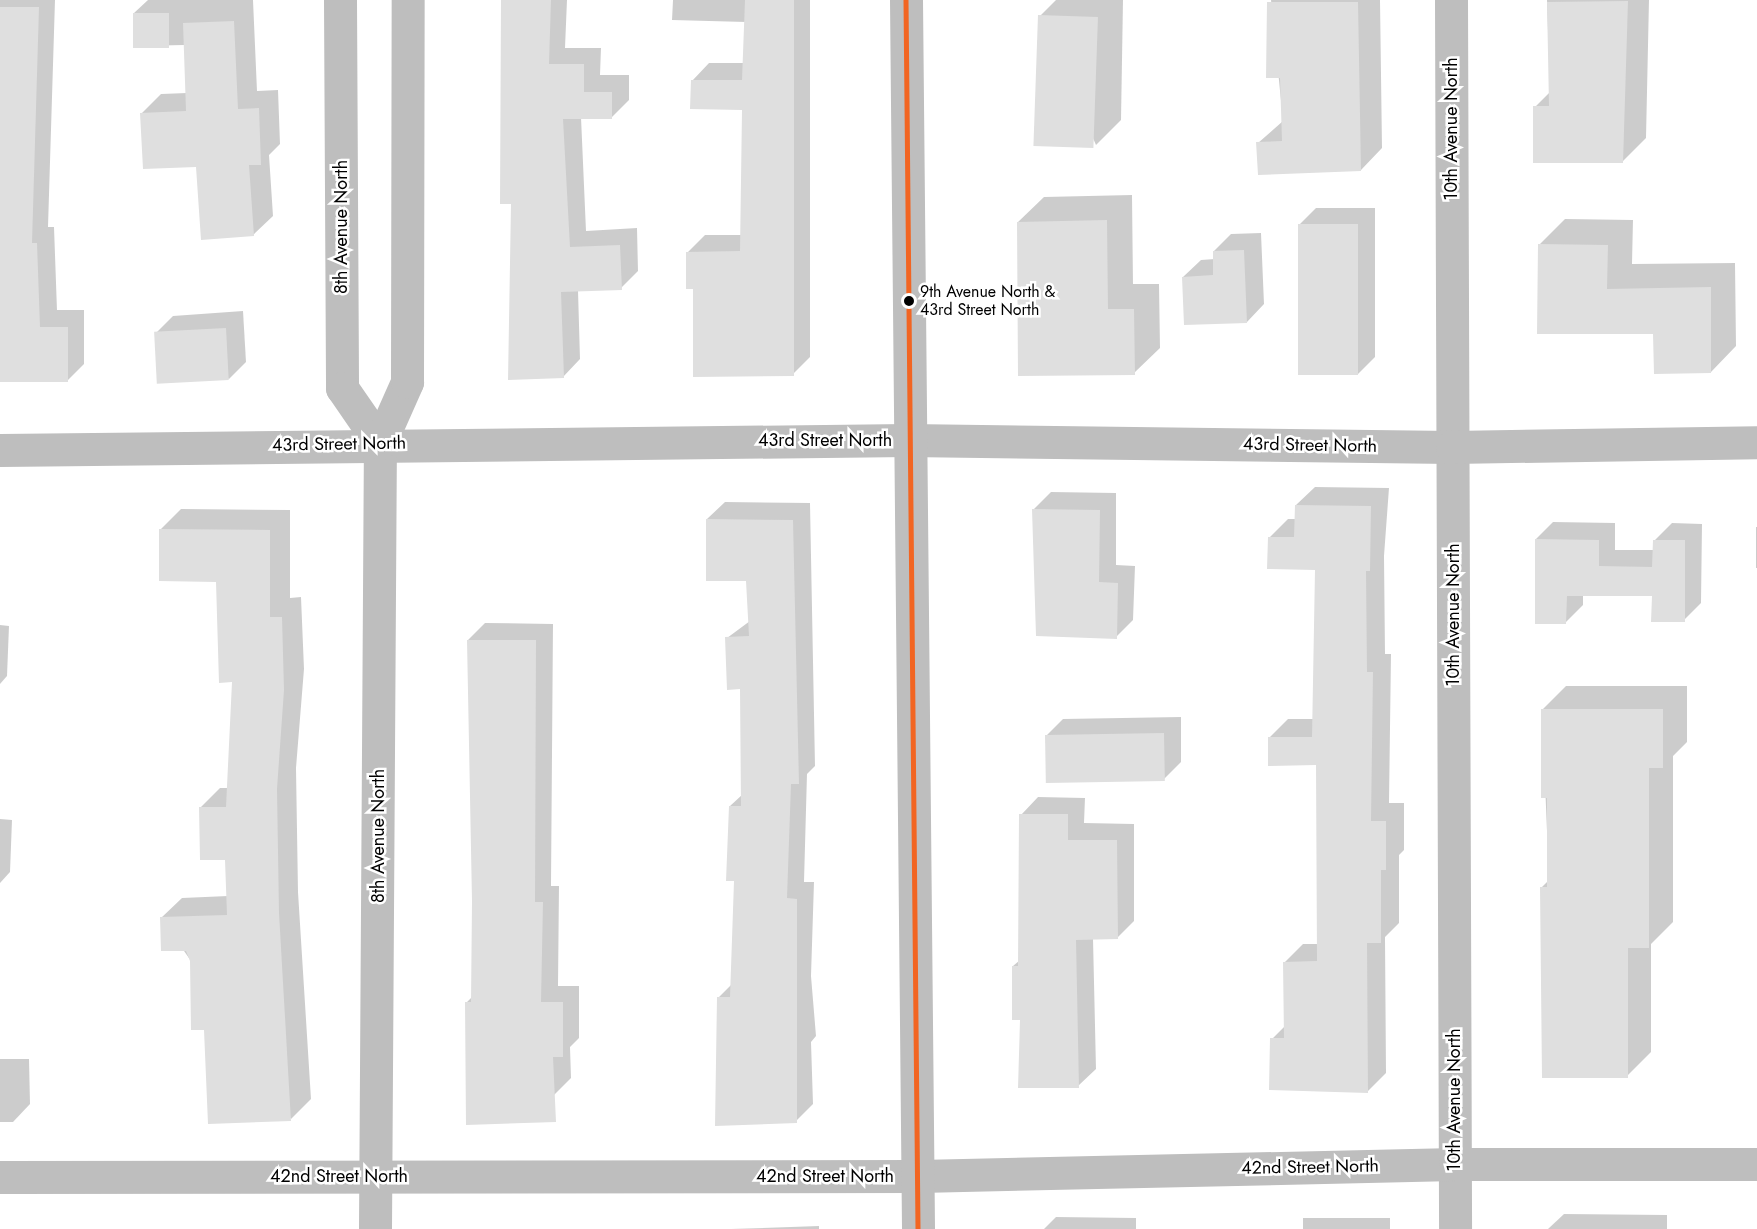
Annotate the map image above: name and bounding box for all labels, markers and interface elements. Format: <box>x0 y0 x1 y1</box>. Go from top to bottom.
street label: 10th Avenue North <box>1440 57 1462 201</box>
street label: 8th Avenue North <box>330 160 352 294</box>
place label: 9th Avenue North & 43rd Street North <box>920 282 1055 320</box>
marker: 9th Avenue North & 43rd Street North <box>903 295 915 307</box>
street label: 43rd Street North <box>758 429 892 451</box>
street label: 43rd Street North <box>272 432 406 456</box>
street label: 43rd Street North <box>1243 433 1377 457</box>
street label: 10th Avenue North <box>1442 543 1464 687</box>
street label: 8th Avenue North <box>367 769 389 903</box>
street label: 10th Avenue North <box>1443 1028 1465 1172</box>
street label: 42nd Street North <box>1241 1155 1379 1179</box>
street label: 42nd Street North <box>270 1165 408 1187</box>
street label: 42nd Street North <box>756 1165 894 1187</box>

